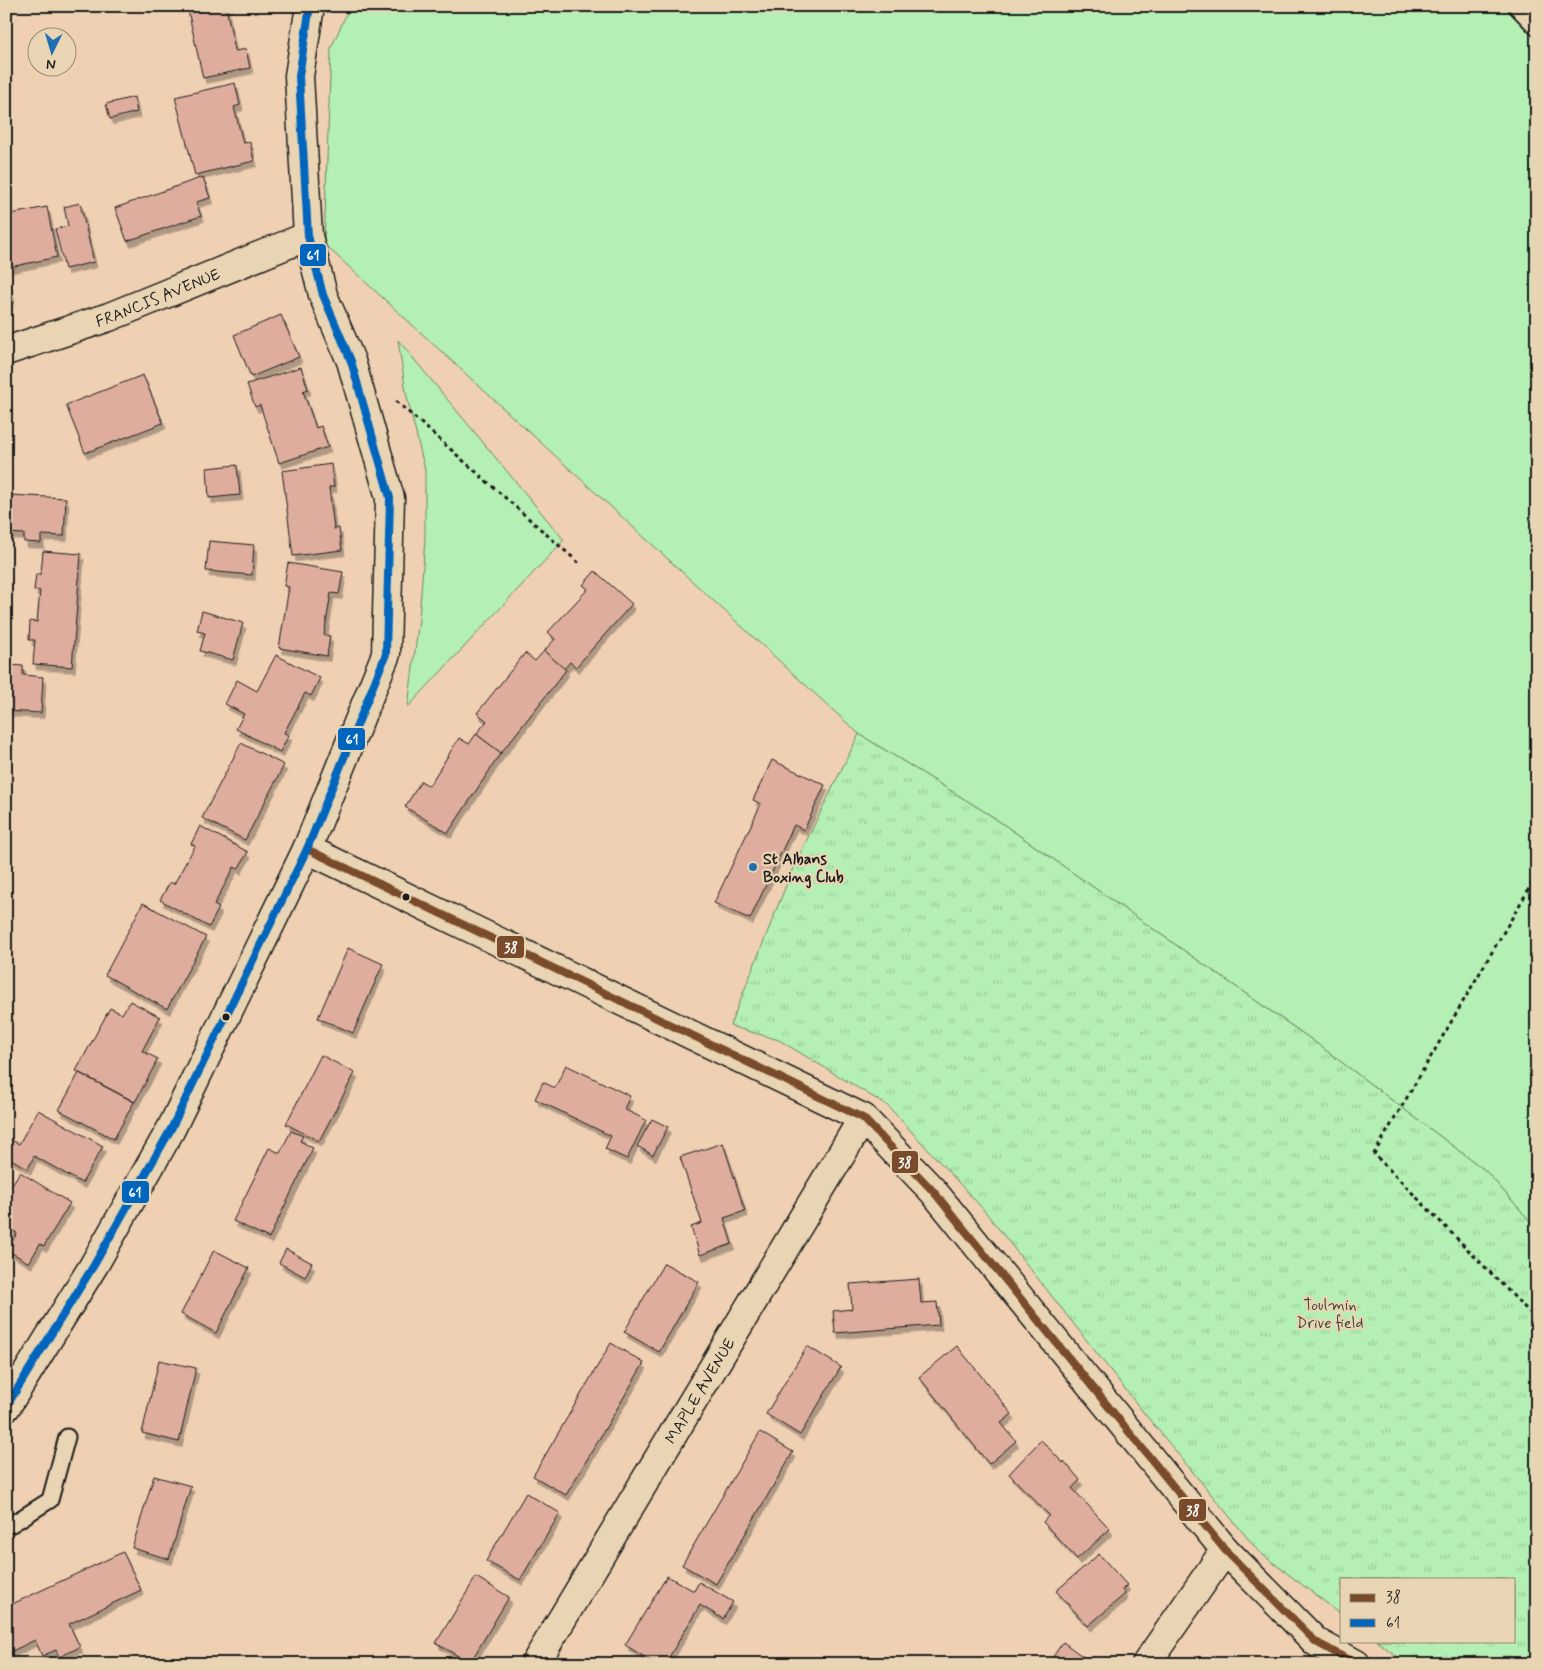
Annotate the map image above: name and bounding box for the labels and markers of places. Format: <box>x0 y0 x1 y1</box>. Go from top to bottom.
place label: St Albans Boxing Club <box>763 849 844 889</box>
marker: St Albans Boxing Club <box>747 861 759 873</box>
unlabelled marker <box>401 892 411 902</box>
unlabelled marker <box>221 1012 231 1022</box>

